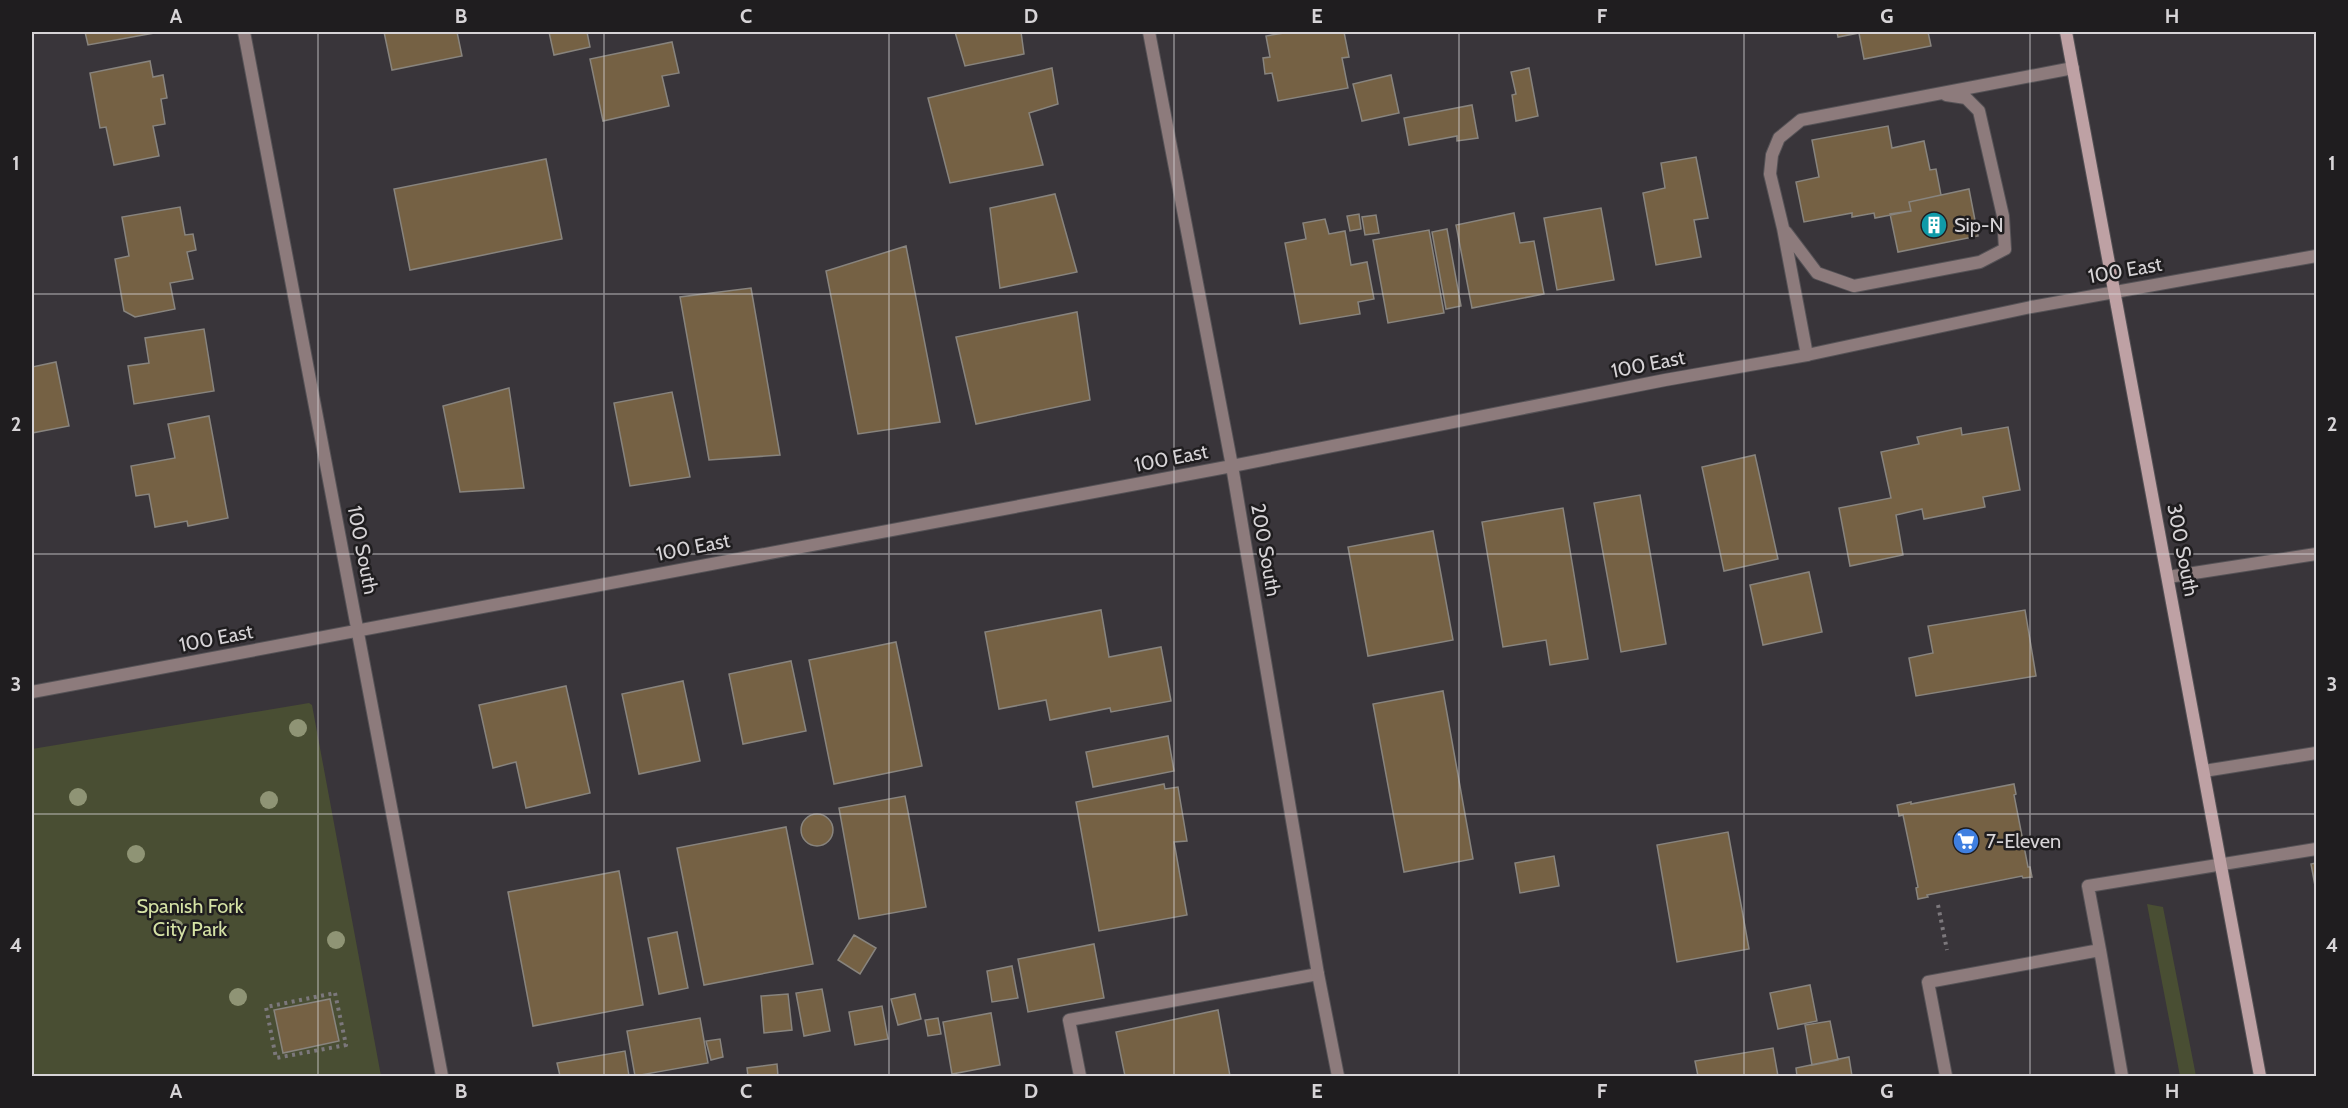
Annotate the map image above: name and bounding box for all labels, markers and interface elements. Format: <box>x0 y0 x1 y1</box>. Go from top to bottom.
text: A <box>170 4 183 28</box>
text: B <box>455 4 467 28</box>
text: C <box>740 4 752 28</box>
text: D <box>1024 4 1038 28</box>
text: E <box>1311 4 1323 28</box>
text: F <box>1597 4 1608 28</box>
text: G <box>1880 4 1894 28</box>
text: H <box>2165 4 2179 28</box>
text: 1 <box>12 151 20 175</box>
text: 1 <box>2328 151 2336 175</box>
building icon: Sip-N <box>1919 210 1949 240</box>
place label: Sip-N <box>1954 213 2004 237</box>
street label: 100 East <box>2086 252 2164 288</box>
street label: 100 East <box>1609 345 1687 383</box>
text: 2 <box>11 412 21 436</box>
text: 2 <box>2327 412 2337 436</box>
street label: 100 East <box>1132 439 1210 477</box>
street label: 200 South <box>1246 502 1286 598</box>
street label: 300 South <box>2162 502 2204 598</box>
street label: 100 South <box>343 504 383 596</box>
street label: 100 East <box>654 528 732 566</box>
street label: 100 East <box>177 619 255 657</box>
text: 3 <box>11 672 21 696</box>
text: 3 <box>2327 672 2337 696</box>
supermarket icon: 7-Eleven <box>1951 826 1981 856</box>
place label: 7-Eleven <box>1986 829 2061 853</box>
park label: Spanish Fork City Park <box>136 894 244 941</box>
text: 4 <box>10 933 22 957</box>
text: 4 <box>2326 933 2338 957</box>
text: A <box>170 1079 183 1103</box>
text: B <box>455 1079 467 1103</box>
text: C <box>740 1079 752 1103</box>
text: D <box>1024 1079 1038 1103</box>
text: E <box>1311 1079 1323 1103</box>
text: F <box>1597 1079 1608 1103</box>
text: G <box>1880 1079 1894 1103</box>
text: H <box>2165 1079 2179 1103</box>

